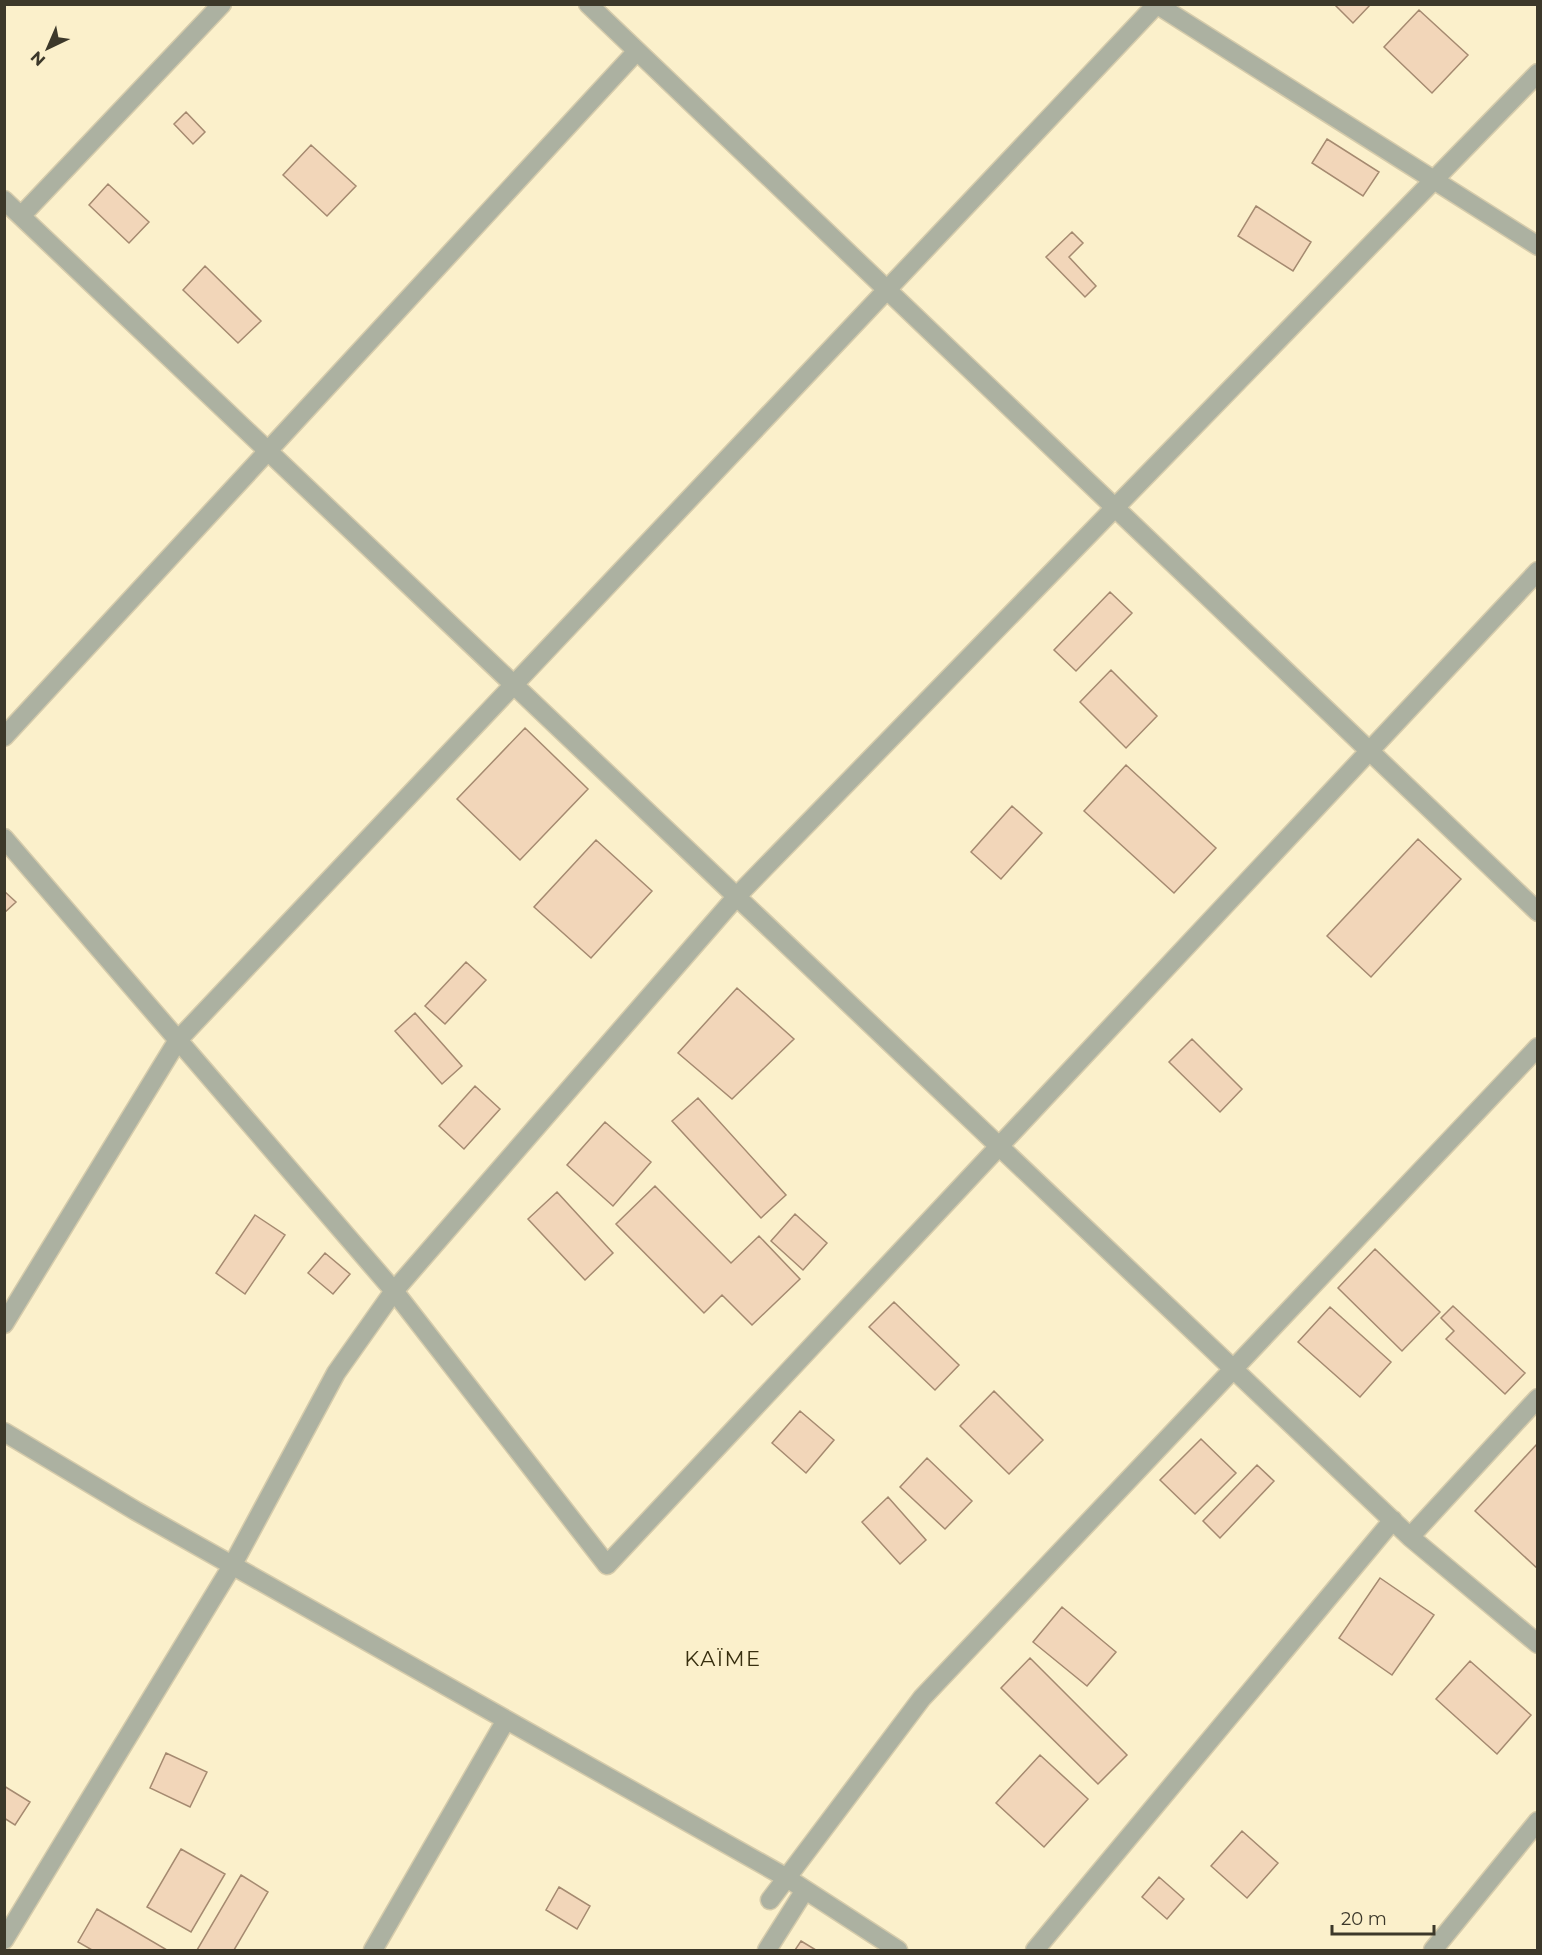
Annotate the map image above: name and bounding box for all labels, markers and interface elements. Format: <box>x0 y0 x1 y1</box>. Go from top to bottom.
north arrow <box>18 18 78 78</box>
text: N <box>27 47 49 70</box>
district label: KAÏME <box>684 1646 762 1671</box>
scale bar <box>1332 1898 1434 1936</box>
text: 20 m <box>1341 1908 1387 1930</box>

